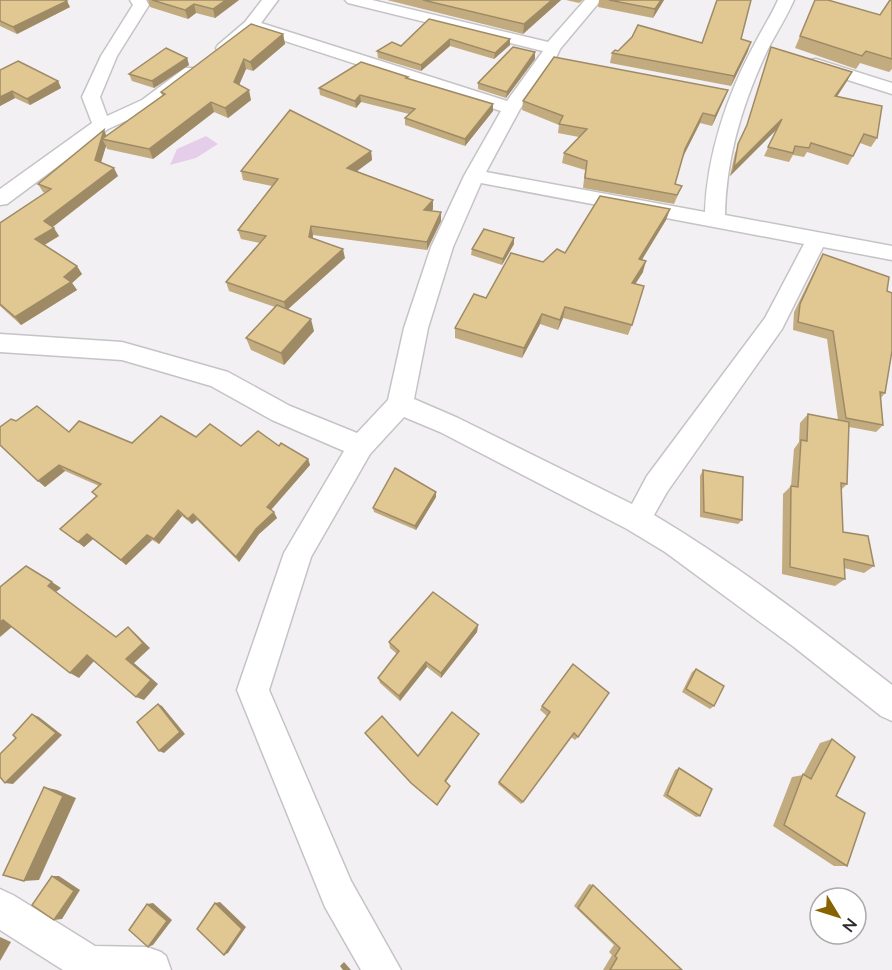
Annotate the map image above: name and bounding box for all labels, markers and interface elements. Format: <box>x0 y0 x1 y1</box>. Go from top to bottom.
north arrow <box>808 886 868 946</box>
text: N <box>839 915 861 936</box>

